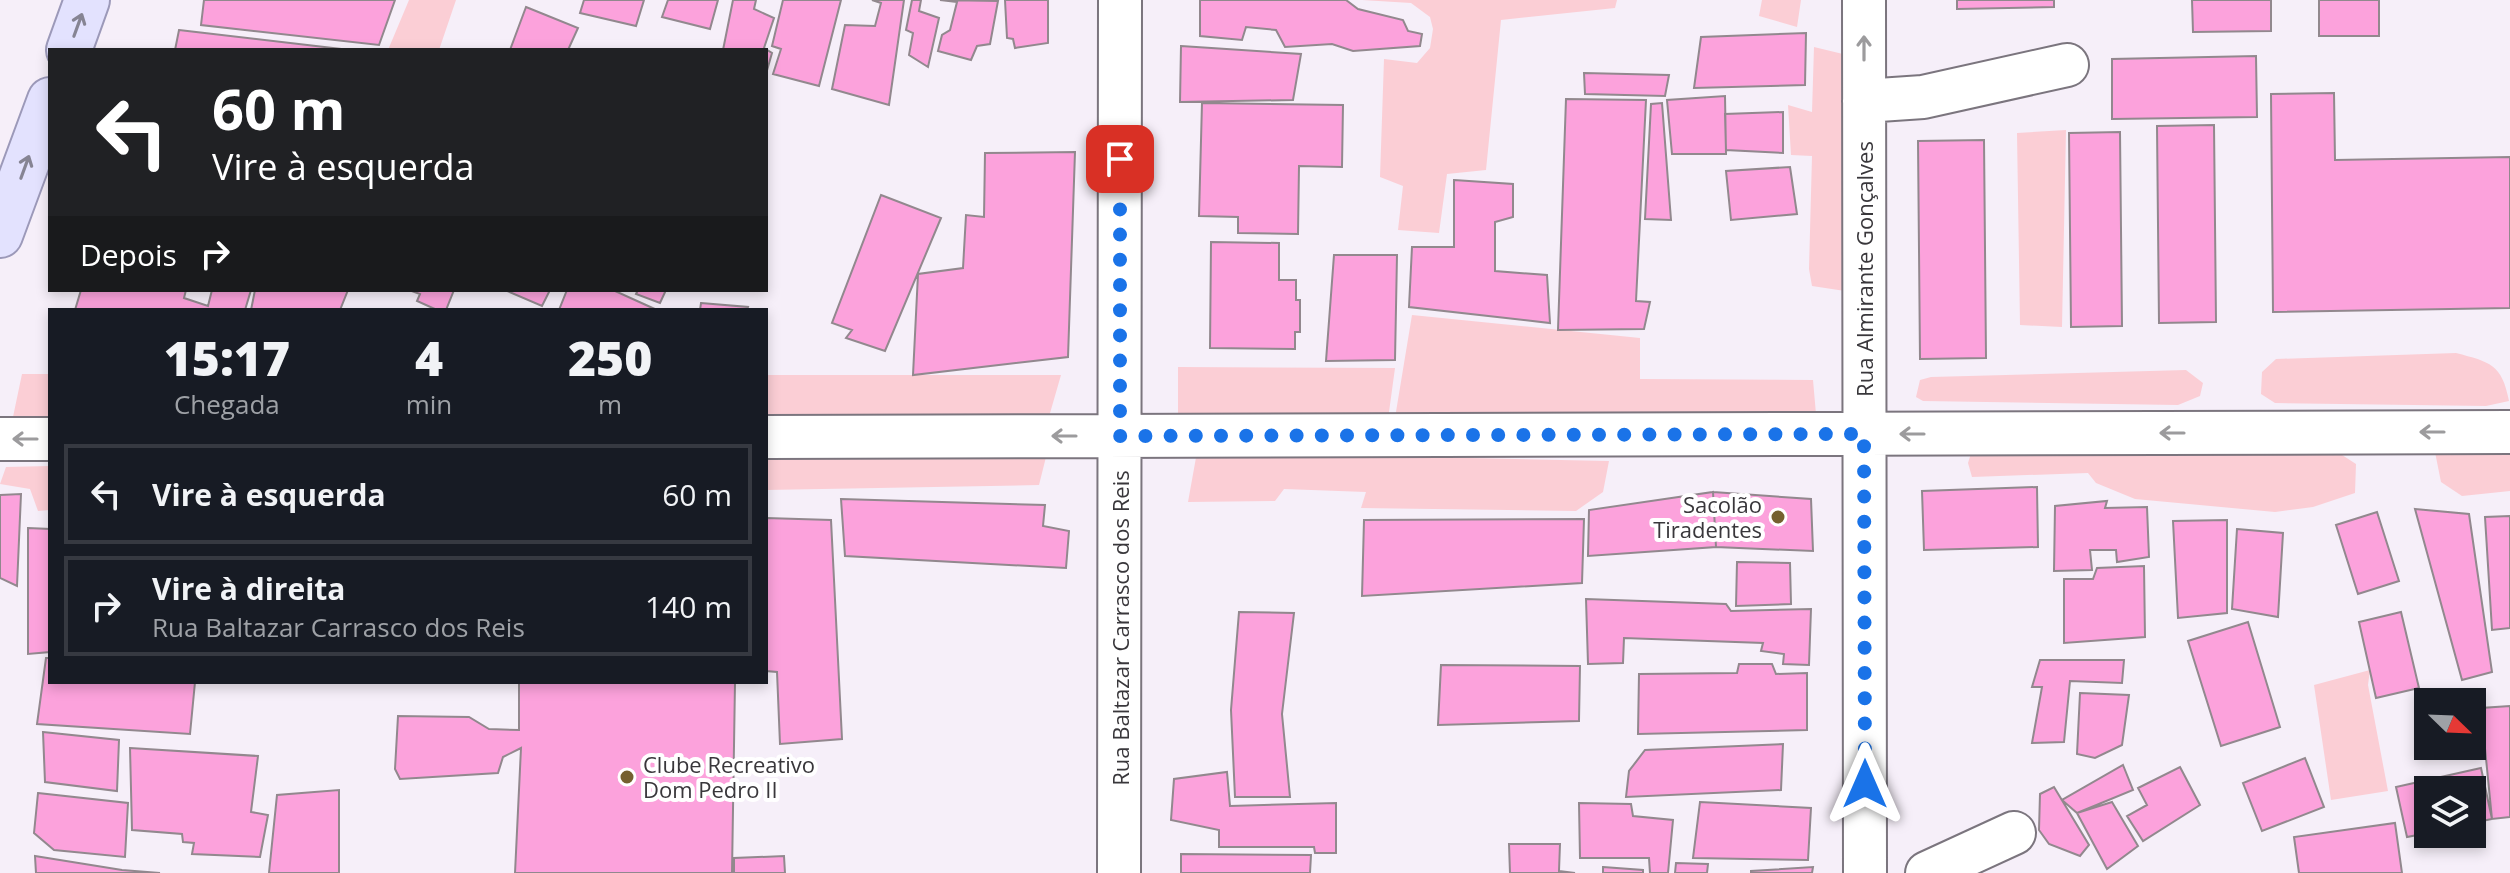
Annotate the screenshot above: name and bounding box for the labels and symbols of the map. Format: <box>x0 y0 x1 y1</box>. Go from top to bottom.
one-way arrow <box>72 13 86 38</box>
one-way arrow <box>1856 35 1872 62</box>
pin <box>1086 125 1154 193</box>
street label: Rua Almirante Gonçalves <box>1849 141 1879 397</box>
one-way arrow <box>19 156 33 180</box>
one-way arrow <box>2419 424 2446 440</box>
one-way arrow <box>2159 425 2186 441</box>
one-way arrow <box>1899 426 1926 442</box>
one-way arrow <box>1051 428 1078 444</box>
one-way arrow <box>12 431 39 447</box>
street label: Rua Baltazar Carrasco dos Reis <box>1105 470 1135 786</box>
place label: Sacolão Tiradentes <box>1653 489 1762 544</box>
marker: Sacolão Tiradentes <box>1769 508 1787 526</box>
north arrow <box>2414 688 2486 760</box>
position arrow <box>1823 742 1907 826</box>
place label: Clube Recreativo Dom Pedro II <box>643 749 815 804</box>
marker: Clube Recreativo Dom Pedro II <box>618 768 636 786</box>

